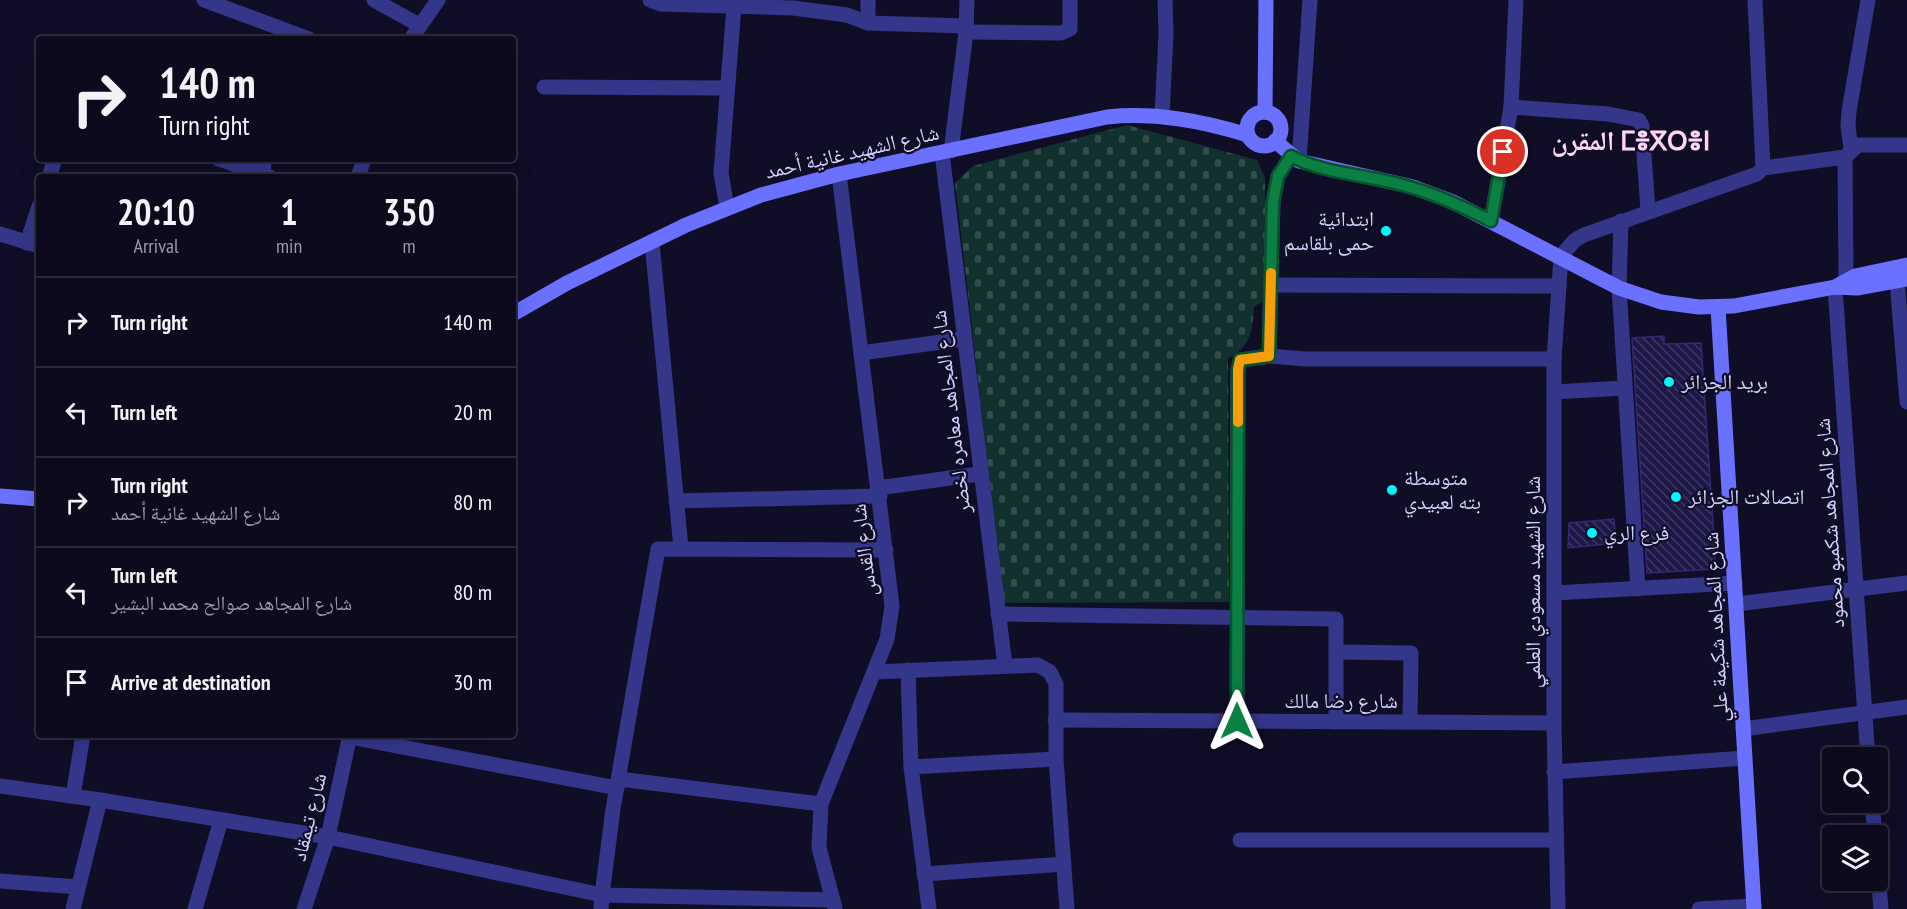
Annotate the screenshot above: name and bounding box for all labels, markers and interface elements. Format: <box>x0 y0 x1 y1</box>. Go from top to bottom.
text: 140 m <box>159 55 256 110</box>
icon: right <box>60 60 138 138</box>
text: Turn right <box>159 108 250 142</box>
street label: شارع الشهيد غانية أحمد <box>762 118 942 185</box>
district label: المقرن ⵎⴻⴳⵔⴻⵏ <box>1552 123 1710 157</box>
pin <box>1477 126 1528 177</box>
icon: arrive <box>1486 135 1519 168</box>
text: 20:10 <box>117 188 195 235</box>
text: 1 <box>280 188 298 235</box>
text: 350 <box>383 188 435 235</box>
place label: ابتدائية حمى بلقاسم <box>1284 205 1374 257</box>
marker: ابتدائية حمى بلقاسم <box>1379 224 1393 238</box>
text: Arrival <box>133 233 179 259</box>
text: min <box>276 233 302 259</box>
text: m <box>403 233 416 259</box>
icon: right <box>60 306 93 339</box>
text: Turn right <box>111 308 188 336</box>
text: 140 m <box>443 308 492 336</box>
street label: شارع المجاهد معامره لخضر <box>925 309 977 516</box>
place label: بريد الجزائر <box>1680 368 1768 395</box>
marker: بريد الجزائر <box>1662 375 1676 389</box>
icon: left <box>60 396 93 429</box>
text: Turn left <box>111 398 177 426</box>
text: 20 m <box>453 398 492 426</box>
street label: شارع المجاهد شكمبو محمود <box>1809 417 1850 629</box>
place label: متوسطة بته لعبيدي <box>1404 464 1481 518</box>
text: Turn right <box>111 471 188 499</box>
street label: شارع الشهيد مسعودي العلمي <box>1519 476 1549 688</box>
marker: متوسطة بته لعبيدي <box>1385 483 1399 497</box>
place label: اتصالات الجزائر <box>1687 483 1805 510</box>
icon: right <box>60 486 93 519</box>
text: 80 m <box>453 488 492 516</box>
marker: اتصالات الجزائر <box>1669 490 1683 504</box>
text: شارع الشهيد غانية أحمد <box>111 500 280 526</box>
street label: شارع القدس <box>844 502 883 598</box>
place label: فرع الري <box>1604 519 1669 549</box>
marker: فرع الري <box>1585 526 1599 540</box>
street label: شارع المجاهد شكيمة علي <box>1697 531 1737 723</box>
text: Turn left <box>111 561 177 589</box>
icon: left <box>60 576 93 609</box>
text: 80 m <box>453 578 492 606</box>
text: شارع المجاهد صوالح محمد البشير <box>111 590 352 616</box>
icon: arrive <box>60 666 93 699</box>
text: Arrive at destination <box>111 668 271 696</box>
text: 30 m <box>453 668 492 696</box>
street label: شارع رضا مالك <box>1284 687 1398 714</box>
position arrow <box>1205 689 1269 753</box>
map controls <box>1822 747 1888 891</box>
button: search <box>1822 747 1888 813</box>
street label: شارع تيمقاد <box>285 770 332 864</box>
button: layers <box>1822 825 1888 891</box>

